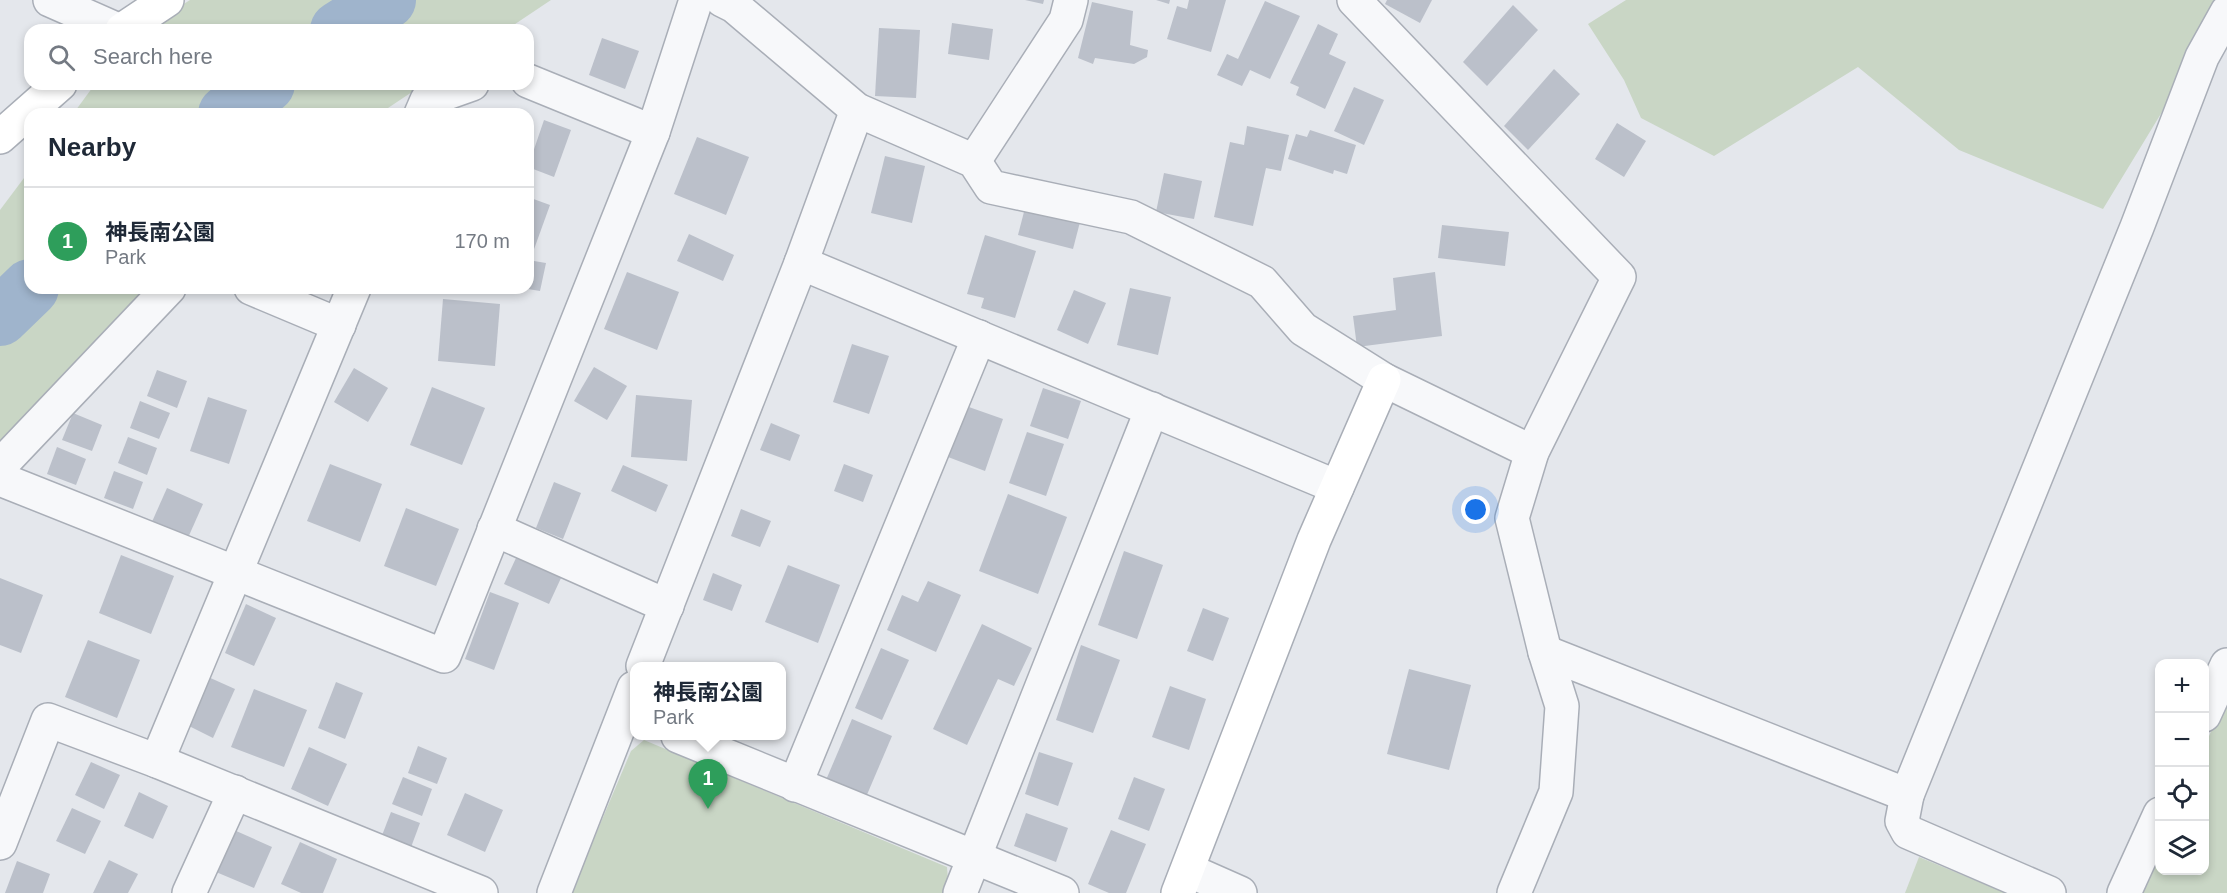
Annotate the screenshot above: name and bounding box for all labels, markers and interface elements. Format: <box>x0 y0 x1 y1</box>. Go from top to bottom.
search box <box>24 24 534 90</box>
icon: search <box>45 41 78 74</box>
text: Search here <box>93 44 213 69</box>
text: Nearby <box>48 132 136 162</box>
text: 神長南公園 <box>105 220 215 245</box>
text: 1 <box>62 230 73 252</box>
text: 170 m <box>454 230 510 252</box>
text: Park <box>105 246 146 268</box>
your location <box>1461 495 1490 524</box>
map controls <box>2155 659 2209 875</box>
button: + <box>2155 659 2209 713</box>
popup <box>630 662 786 740</box>
text: 神長南公園 <box>653 680 763 705</box>
text: Park <box>653 706 694 728</box>
button: − <box>2155 713 2209 767</box>
pin: 1 <box>688 760 728 809</box>
button: locate <box>2155 767 2209 821</box>
button: layers <box>2155 821 2209 875</box>

